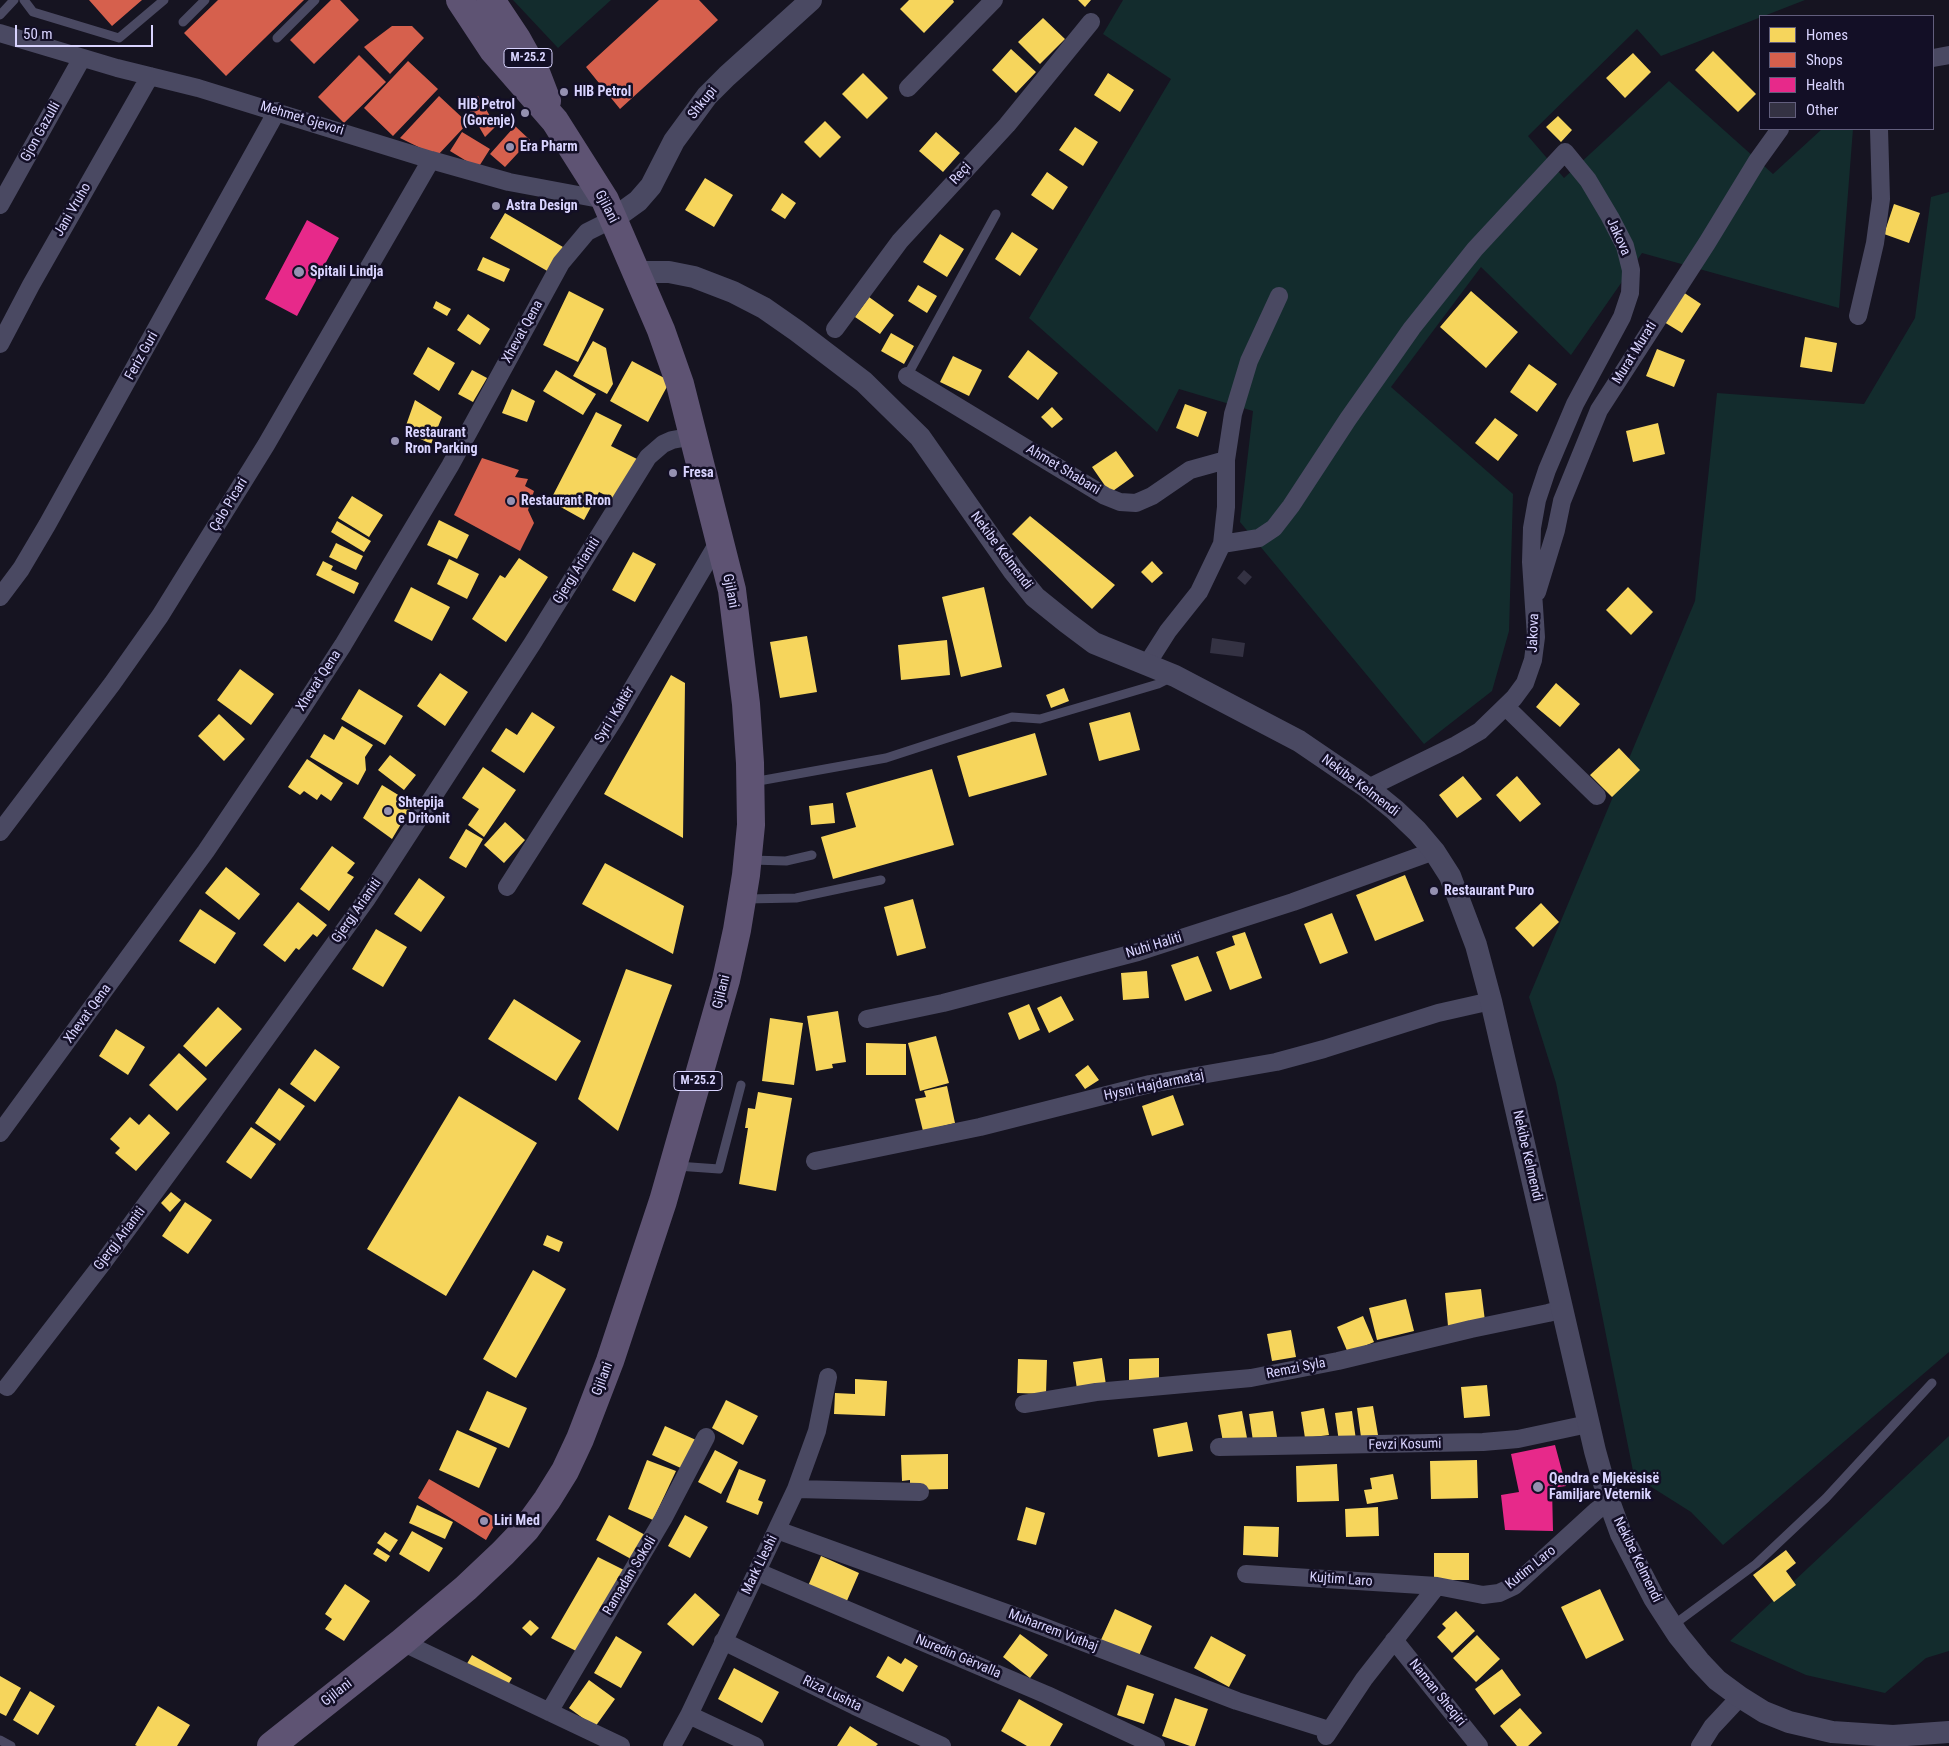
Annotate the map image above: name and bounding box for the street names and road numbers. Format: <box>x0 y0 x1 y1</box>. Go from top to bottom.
road number: M-25.2 <box>504 48 552 68</box>
street label: Shkupi <box>685 83 721 123</box>
street label: Mehmet Gjevori <box>258 98 346 140</box>
street label: Gjon Gazulli <box>18 99 64 165</box>
street label: Reçi <box>947 160 975 188</box>
street label: Jani Vruho <box>51 180 95 240</box>
street label: Gjilani <box>591 188 621 226</box>
street label: Jakova <box>1602 216 1634 258</box>
street label: Xhevat Qena <box>499 298 547 366</box>
street label: Murat Murati <box>1609 319 1661 387</box>
street label: Feriz Guri <box>122 329 162 383</box>
street label: Ahmet Shabani <box>1023 441 1103 499</box>
street label: Çelo Picari <box>206 475 252 535</box>
street label: Nekibe Kelmendi <box>966 509 1036 593</box>
street label: Gjergj Arianiti <box>550 535 604 607</box>
street label: Gjilani <box>718 572 742 610</box>
street label: Jakova <box>1525 613 1543 653</box>
street label: Xhevat Qena <box>293 647 345 715</box>
street label: Syri i Kaltër <box>592 684 638 746</box>
street label: Nekibe Kelmendi <box>1318 751 1402 821</box>
street label: Gjergj Arianiti <box>329 875 385 947</box>
street label: Nuhi Haliti <box>1124 930 1184 962</box>
street label: Gjilani <box>710 973 734 1011</box>
street label: Xhevat Qena <box>61 981 115 1047</box>
street label: Hysni Hajdarmataj <box>1102 1067 1206 1105</box>
road number: M-25.2 <box>674 1072 722 1090</box>
street label: Nekibe Kelmendi <box>1508 1109 1546 1203</box>
street label: Gjergj Arianiti <box>91 1204 149 1274</box>
street label: Remzi Syla <box>1265 1355 1327 1383</box>
street label: Gjilani <box>589 1360 617 1398</box>
street label: Fevzi Kosumi <box>1368 1436 1442 1454</box>
street label: Nekibe Kelmendi <box>1609 1515 1665 1605</box>
street label: Ramadan Sokoli <box>600 1533 660 1619</box>
street label: Mark Lleshi <box>738 1533 782 1597</box>
street label: Kutim Laro <box>1502 1543 1560 1593</box>
street label: Kujtim Laro <box>1309 1569 1373 1591</box>
street label: Muharrem Vuthaj <box>1006 1606 1100 1656</box>
street label: Nuredin Gërvalla <box>913 1631 1003 1683</box>
street label: Naman Sheqiri <box>1405 1656 1469 1730</box>
street label: Riza Lushta <box>800 1672 864 1716</box>
street label: Gjilani <box>318 1676 356 1710</box>

